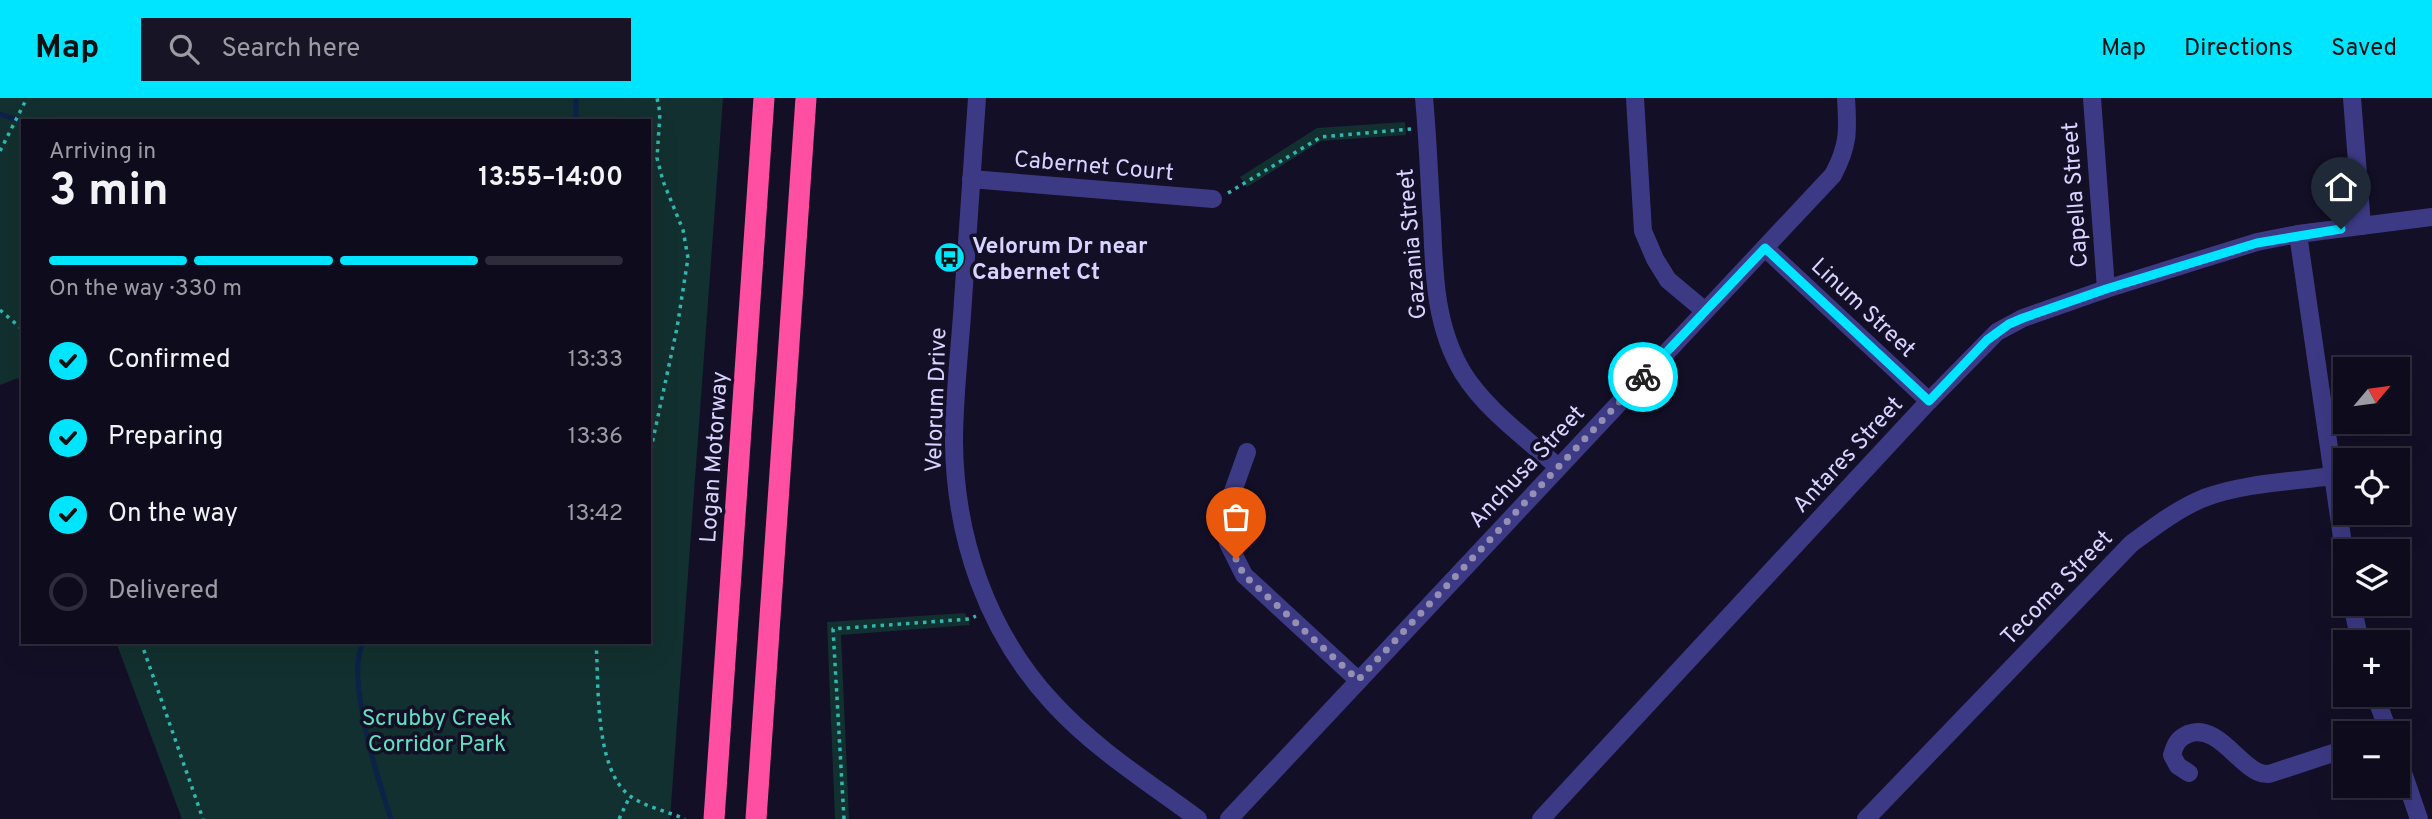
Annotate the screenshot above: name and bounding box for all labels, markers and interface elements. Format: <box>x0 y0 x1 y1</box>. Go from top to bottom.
search box <box>141 18 631 81</box>
text: Map <box>35 28 99 70</box>
icon: search <box>165 30 203 68</box>
text: Search here <box>221 33 360 66</box>
text: Map <box>2101 34 2146 64</box>
text: Directions <box>2184 34 2293 64</box>
text: Saved <box>2331 34 2397 64</box>
street label: Capella Street <box>2057 121 2096 269</box>
text: Arriving in <box>49 138 156 167</box>
street label: Cabernet Court <box>1013 146 1175 189</box>
pin <box>2311 157 2371 229</box>
text: 13:55–14:00 <box>478 162 623 195</box>
text: 3 min <box>49 163 169 222</box>
street label: Gazania Street <box>1392 167 1435 321</box>
icon: home <box>2322 168 2360 206</box>
place label: Velorum Dr near Cabernet Ct <box>972 233 1148 288</box>
bus stop icon: Velorum Dr near Cabernet Ct <box>932 241 966 275</box>
street label: Linum Street <box>1804 253 1921 365</box>
text: On the way · 330 m <box>49 275 242 304</box>
street label: Velorum Drive <box>920 327 955 473</box>
icon: check <box>49 342 87 380</box>
courier <box>1608 342 1678 412</box>
text: Confirmed <box>108 344 231 377</box>
text: 13:33 <box>568 346 623 375</box>
north arrow <box>2333 357 2410 434</box>
map controls <box>2333 357 2410 798</box>
icon: bike <box>1624 358 1662 396</box>
street label: Logan Motorway <box>695 371 736 544</box>
street label: Antares Street <box>1787 391 1910 520</box>
street label: Anchusa Street <box>1463 400 1592 535</box>
icon: check <box>49 419 87 457</box>
text: Preparing <box>108 421 223 454</box>
text: 13:36 <box>568 423 623 452</box>
button: locate <box>2333 448 2410 525</box>
pin <box>1206 487 1266 559</box>
icon: check <box>49 496 87 534</box>
text: On the way <box>108 498 238 531</box>
icon: bag <box>1217 498 1255 536</box>
text: 13:42 <box>567 500 623 529</box>
street label: Tecoma Street <box>1996 525 2120 652</box>
button: layers <box>2333 539 2410 616</box>
text: Delivered <box>108 575 219 608</box>
button: + <box>2333 630 2410 707</box>
park label: Scrubby Creek Corridor Park <box>362 705 512 760</box>
button: − <box>2333 721 2410 798</box>

